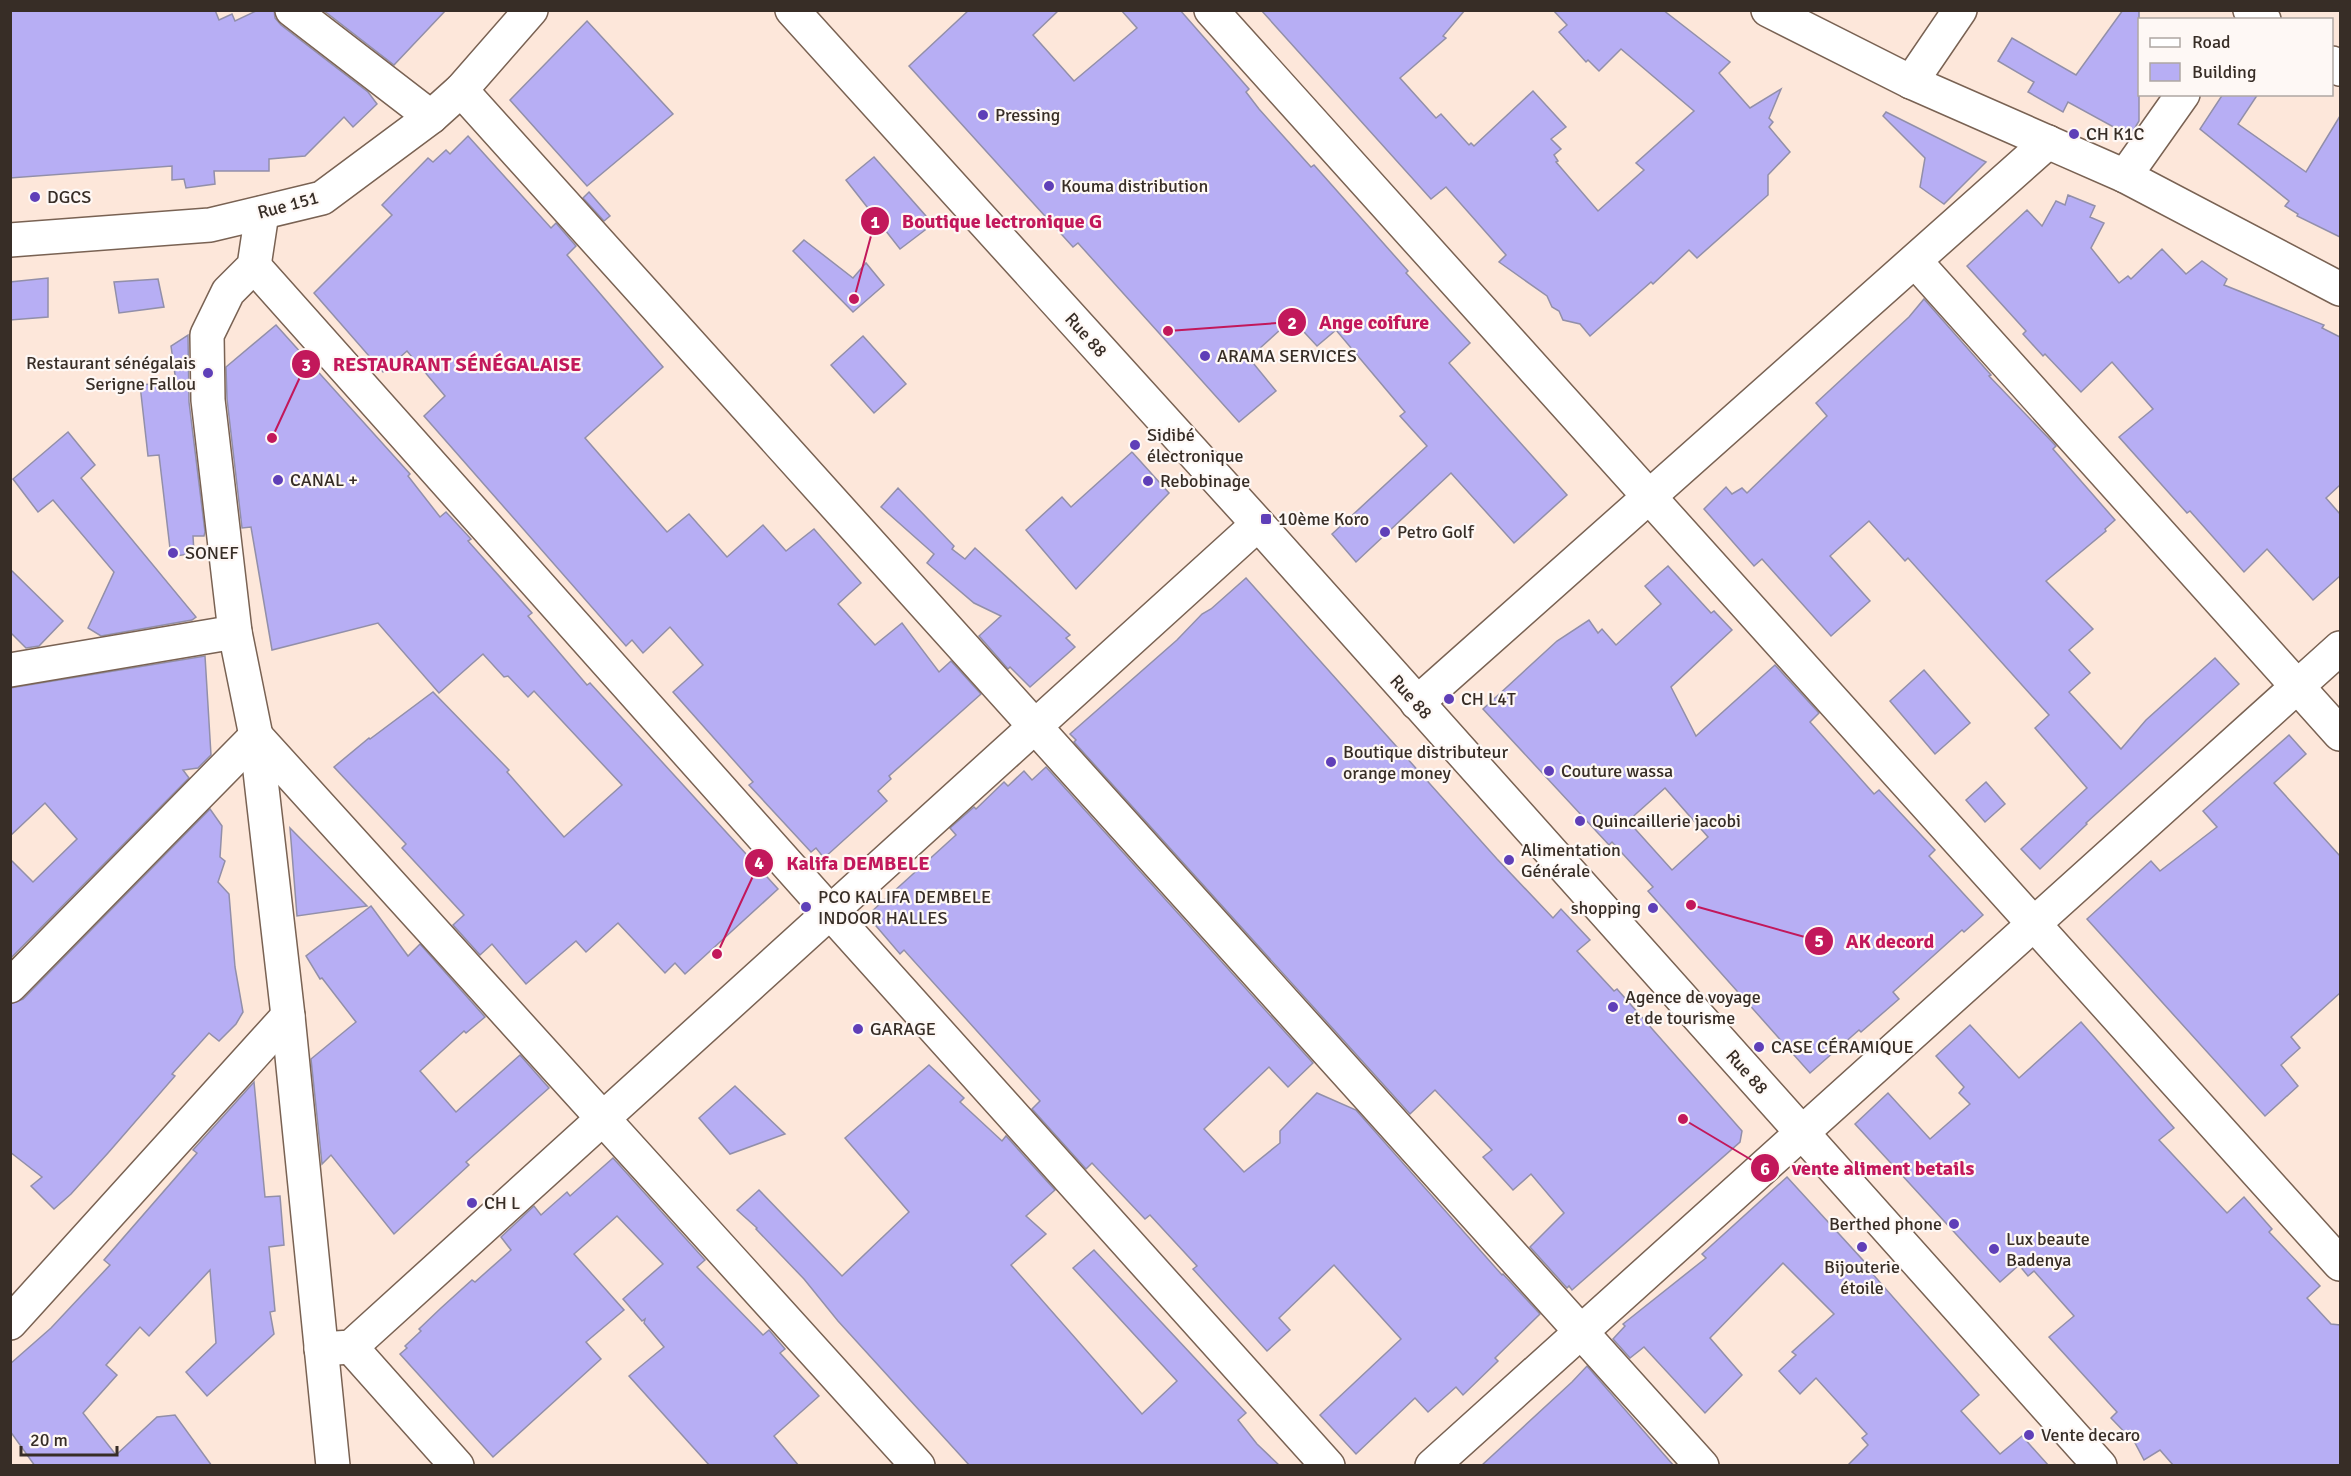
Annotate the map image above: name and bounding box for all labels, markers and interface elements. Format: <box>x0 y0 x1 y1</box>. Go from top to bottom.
legend <box>2138 18 2333 96</box>
text: Road <box>2192 31 2231 53</box>
text: Building <box>2192 61 2256 83</box>
place label: Pressing <box>995 104 1060 126</box>
marker: Pressing <box>976 108 990 122</box>
place label: CH K1C <box>2086 123 2144 145</box>
marker: CH K1C <box>2067 127 2081 141</box>
place label: Kouma distribution <box>1061 175 1208 197</box>
marker: Kouma distribution <box>1042 179 1056 193</box>
place label: DGCS <box>47 186 91 208</box>
street label: Rue 151 <box>255 186 321 224</box>
marker: DGCS <box>28 190 42 204</box>
callout: Boutique lectronique G <box>860 202 1114 240</box>
text: Boutique lectronique G <box>902 209 1102 234</box>
text: 1 <box>870 211 880 233</box>
callout: Ange coifure <box>1277 303 1441 341</box>
street label: Rue 88 <box>1060 308 1112 362</box>
text: Ange coifure <box>1319 310 1429 335</box>
text: 2 <box>1287 312 1297 334</box>
callout: RESTAURANT SÉNÉGALAISE <box>291 345 594 383</box>
place label: ARAMA SERVICES <box>1217 345 1357 367</box>
marker: ARAMA SERVICES <box>1198 349 1212 363</box>
place label: Restaurant sénégalais Serigne Fallou <box>26 352 196 395</box>
text: RESTAURANT SÉNÉGALAISE <box>333 352 581 377</box>
text: 3 <box>301 354 311 376</box>
marker: Restaurant sénégalais Serigne Fallou <box>201 366 215 380</box>
place label: Sidibé électronique <box>1147 424 1244 467</box>
marker: Sidibé électronique <box>1128 438 1142 452</box>
place label: CANAL + <box>290 469 358 491</box>
place label: Rebobinage <box>1160 470 1250 492</box>
marker: CANAL + <box>271 473 285 487</box>
marker: Rebobinage <box>1141 474 1155 488</box>
place label: 10ème Koro <box>1278 508 1369 530</box>
marker: 10ème Koro <box>1259 512 1273 526</box>
place label: Petro Golf <box>1397 521 1475 543</box>
marker: Petro Golf <box>1378 525 1392 539</box>
place label: SONEF <box>185 542 239 564</box>
marker: SONEF <box>166 546 180 560</box>
street label: Rue 88 <box>1385 670 1437 724</box>
place label: CH L4T <box>1461 688 1516 710</box>
marker: CH L4T <box>1442 692 1456 706</box>
place label: Boutique distributeur orange money <box>1343 741 1508 784</box>
marker: Boutique distributeur orange money <box>1324 755 1338 769</box>
place label: Couture wassa <box>1561 760 1673 782</box>
marker: Couture wassa <box>1542 764 1556 778</box>
place label: Quincaillerie jacobi <box>1592 810 1741 832</box>
marker: Quincaillerie jacobi <box>1573 814 1587 828</box>
place label: Alimentation Générale <box>1521 839 1621 882</box>
callout: Kalifa DEMBELE <box>744 844 942 882</box>
text: Kalifa DEMBELE <box>786 851 930 876</box>
text: 4 <box>754 852 764 874</box>
marker: Alimentation Générale <box>1502 853 1516 867</box>
place label: PCO KALIFA DEMBELE INDOOR HALLES <box>818 886 991 929</box>
place label: shopping <box>1571 897 1641 919</box>
marker: PCO KALIFA DEMBELE INDOOR HALLES <box>799 900 813 914</box>
marker: shopping <box>1646 901 1660 915</box>
callout: AK decord <box>1804 922 1946 960</box>
text: AK decord <box>1846 929 1934 954</box>
text: 5 <box>1814 930 1824 952</box>
place label: Agence de voyage et de tourisme <box>1625 986 1761 1029</box>
marker: Agence de voyage et de tourisme <box>1606 1000 1620 1014</box>
place label: GARAGE <box>870 1018 936 1040</box>
marker: GARAGE <box>851 1022 865 1036</box>
place label: CASE CÉRAMIQUE <box>1771 1036 1914 1058</box>
marker: CASE CÉRAMIQUE <box>1752 1040 1766 1054</box>
street label: Rue 88 <box>1721 1045 1773 1099</box>
callout: vente aliment betails <box>1750 1149 1986 1187</box>
text: vente aliment betails <box>1791 1156 1974 1181</box>
text: 6 <box>1760 1158 1770 1180</box>
place label: CH L <box>484 1192 520 1214</box>
marker: CH L <box>465 1196 479 1210</box>
place label: Berthed phone <box>1829 1213 1942 1235</box>
marker: Berthed phone <box>1947 1217 1961 1231</box>
place label: Lux beaute Badenya <box>2006 1228 2090 1271</box>
marker: Bijouterie étoile <box>1855 1240 1869 1254</box>
marker: Lux beaute Badenya <box>1987 1242 2001 1256</box>
place label: Bijouterie étoile <box>1824 1256 1900 1299</box>
scale bar <box>21 1419 117 1457</box>
place label: Vente decaro <box>2041 1424 2140 1446</box>
marker: Vente decaro <box>2022 1428 2036 1442</box>
text: 20 m <box>30 1429 68 1451</box>

